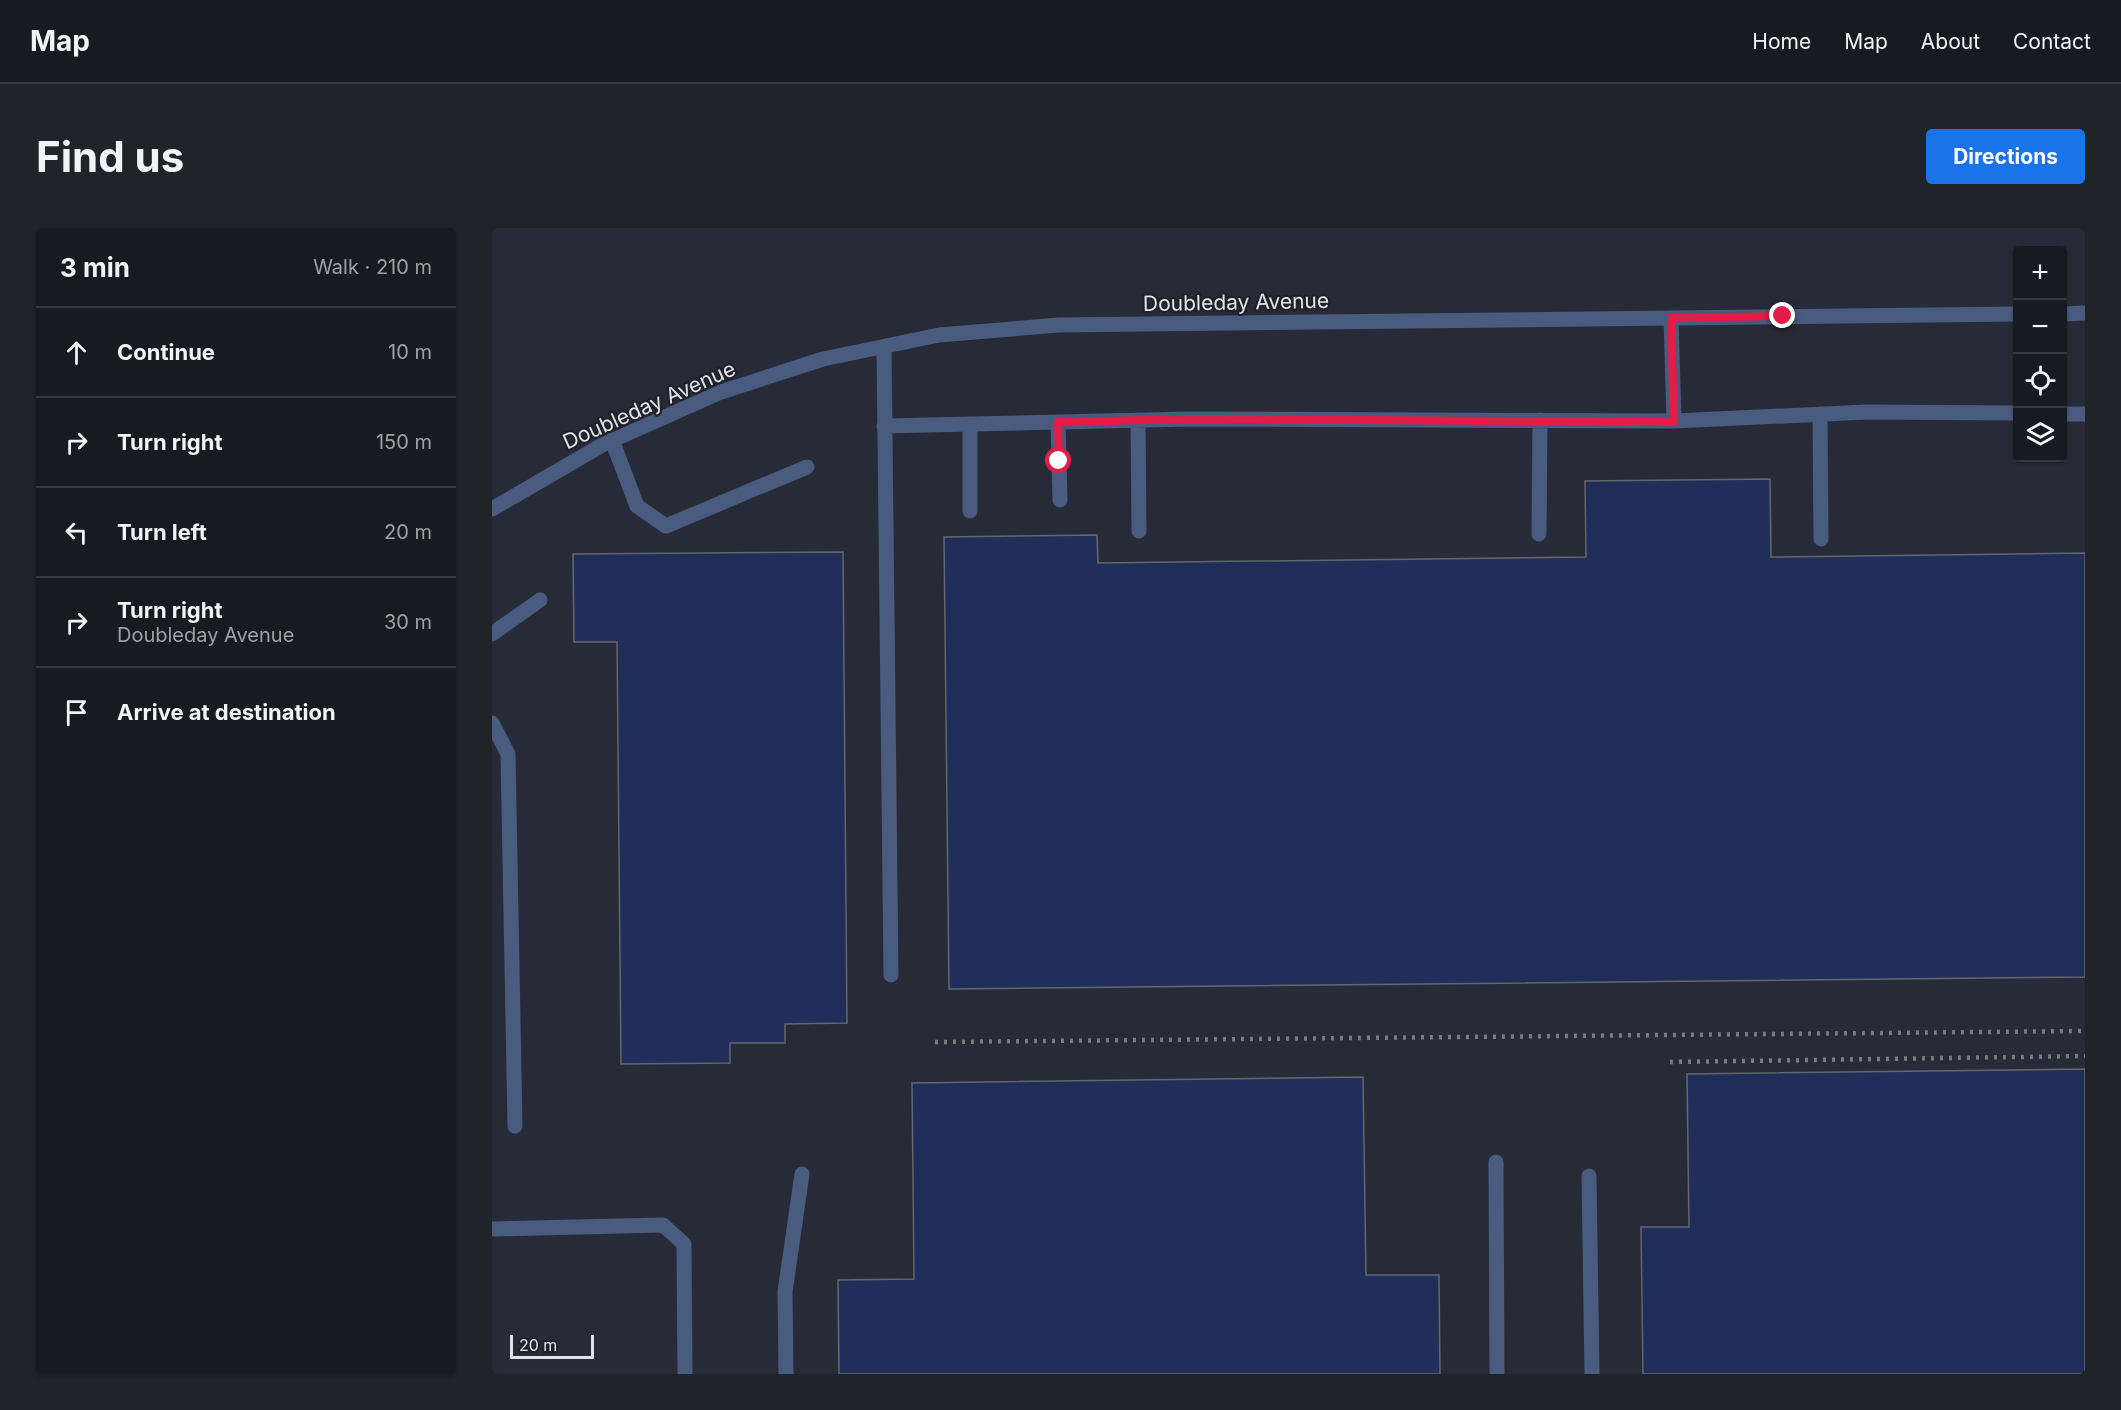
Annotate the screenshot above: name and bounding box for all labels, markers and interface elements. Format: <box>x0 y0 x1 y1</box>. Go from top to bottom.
text: Map <box>30 24 90 58</box>
text: Home <box>1752 29 1811 54</box>
text: Map <box>1844 29 1888 54</box>
text: About <box>1921 29 1980 54</box>
text: Contact <box>2013 29 2091 54</box>
button: Directions <box>1926 129 2085 184</box>
text: Find us <box>36 131 184 182</box>
map controls <box>2013 246 2067 462</box>
button: + <box>2013 246 2067 300</box>
text: 3 min <box>60 252 130 283</box>
text: Walk · 210 m <box>313 255 432 279</box>
street label: Doubleday Avenue <box>1143 288 1329 316</box>
button: − <box>2013 300 2067 354</box>
route end <box>1769 302 1795 328</box>
icon: ahead <box>60 336 93 369</box>
text: Continue <box>117 339 215 365</box>
text: 10 m <box>388 340 432 364</box>
button: locate <box>2013 354 2067 408</box>
street label: Doubleday Avenue <box>559 356 739 454</box>
button: layers <box>2013 408 2067 462</box>
icon: right <box>60 426 93 459</box>
text: Turn right <box>117 429 223 455</box>
text: 150 m <box>376 430 432 454</box>
route start <box>1045 447 1071 473</box>
icon: left <box>60 516 93 549</box>
text: Turn left <box>117 519 207 545</box>
text: 20 m <box>384 520 432 544</box>
text: Turn right <box>117 597 223 623</box>
icon: right <box>60 606 93 639</box>
text: 30 m <box>384 610 432 634</box>
text: Doubleday Avenue <box>117 623 294 647</box>
icon: arrive <box>60 696 93 729</box>
text: Arrive at destination <box>117 699 336 725</box>
scale bar <box>510 1332 594 1360</box>
text: 20 m <box>519 1335 557 1355</box>

